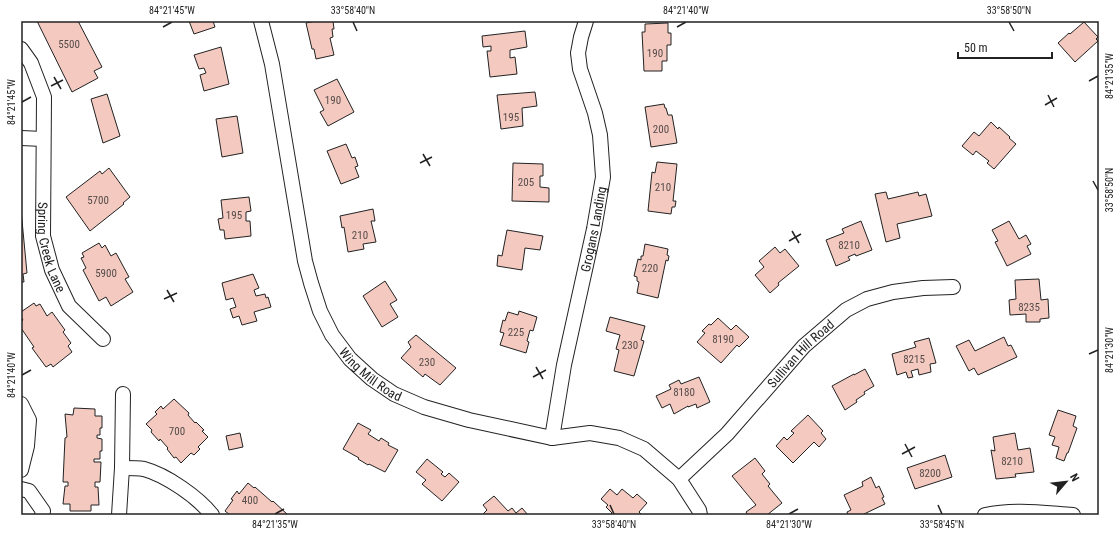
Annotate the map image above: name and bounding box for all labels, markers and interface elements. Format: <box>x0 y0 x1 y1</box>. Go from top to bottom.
text: 84°21'45"W <box>149 5 195 16</box>
text: 33°58'40"N <box>331 5 375 16</box>
text: 84°21'40"W <box>663 5 709 16</box>
text: 33°58'50"N <box>987 5 1031 16</box>
scale bar <box>958 34 1052 60</box>
house number: 5500 <box>58 38 80 51</box>
text: 50 m <box>964 41 988 55</box>
house number: 190 <box>647 47 663 60</box>
text: 84°21'35"W <box>1104 53 1115 99</box>
text: 84°21'45"W <box>6 79 17 125</box>
house number: 190 <box>325 94 341 107</box>
house number: 195 <box>503 111 519 124</box>
house number: 200 <box>653 123 669 136</box>
text: 33°58'50"N <box>1104 168 1115 212</box>
house number: 205 <box>518 176 534 189</box>
house number: 210 <box>655 181 671 194</box>
street label: Grogans Landing <box>577 185 609 273</box>
house number: 5700 <box>87 194 109 207</box>
street label: Spring Creek Lane <box>35 202 69 295</box>
house number: 195 <box>226 209 242 222</box>
house number: 210 <box>352 229 368 242</box>
house number: 8210 <box>838 239 860 252</box>
house number: 220 <box>642 262 658 275</box>
house number: 5900 <box>95 267 117 280</box>
house number: 8235 <box>1018 301 1040 314</box>
street label: Sullivan Hill Road <box>764 316 837 390</box>
house number: 225 <box>508 326 524 339</box>
text: 84°21'30"W <box>1104 327 1115 373</box>
house number: 8190 <box>712 333 734 346</box>
house number: 230 <box>622 339 638 352</box>
street label: Wing Mill Road <box>337 345 404 404</box>
text: 84°21'40"W <box>6 352 17 398</box>
house number: 8215 <box>903 353 925 366</box>
house number: 230 <box>419 356 435 369</box>
house number: 8180 <box>673 386 695 399</box>
house number: 700 <box>169 425 185 438</box>
house number: 8210 <box>1001 455 1023 468</box>
north arrow <box>1046 462 1086 502</box>
house number: 8200 <box>919 467 941 480</box>
text: N <box>1067 472 1082 484</box>
house number: 400 <box>242 494 258 507</box>
text: 84°21'35"W <box>252 519 298 530</box>
text: 33°58'40"N <box>592 519 636 530</box>
text: 84°21'30"W <box>766 519 812 530</box>
text: 33°58'45"N <box>920 519 964 530</box>

